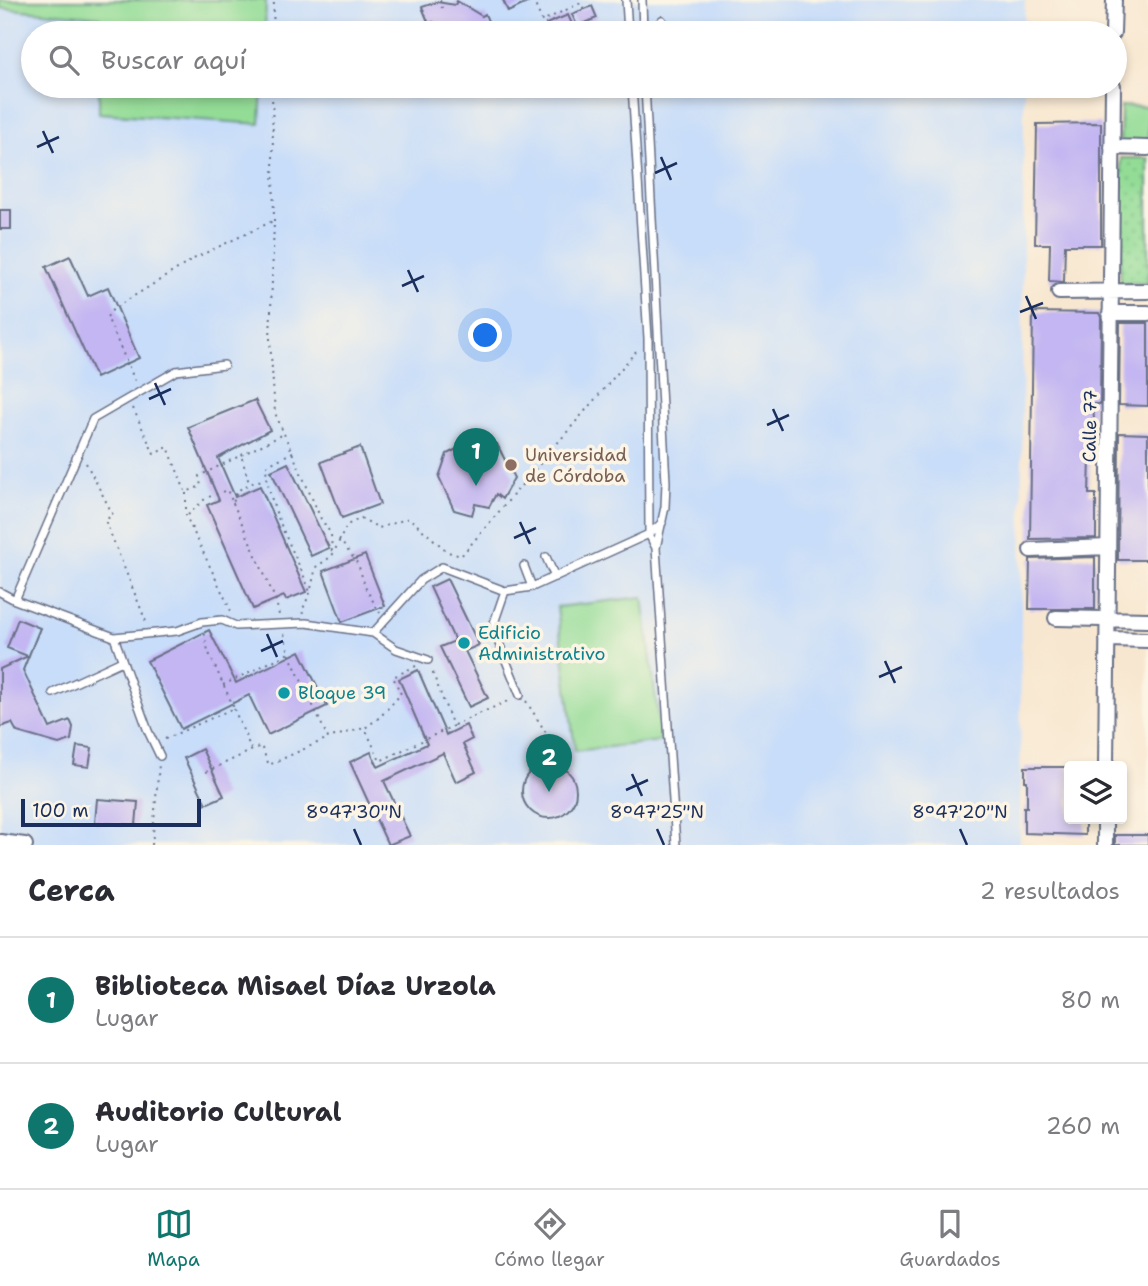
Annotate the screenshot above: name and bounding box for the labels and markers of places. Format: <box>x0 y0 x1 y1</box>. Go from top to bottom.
pin: 1 <box>453 428 499 486</box>
place label: Universidad de Córdoba <box>525 443 627 488</box>
marker: Universidad de Córdoba <box>503 457 519 473</box>
place label: Edificio Administrativo <box>478 621 606 666</box>
marker: Edificio Administrativo <box>456 635 472 651</box>
place label: Bloque 39 <box>298 681 386 705</box>
marker: Bloque 39 <box>276 685 292 701</box>
pin: 2 <box>526 734 572 792</box>

